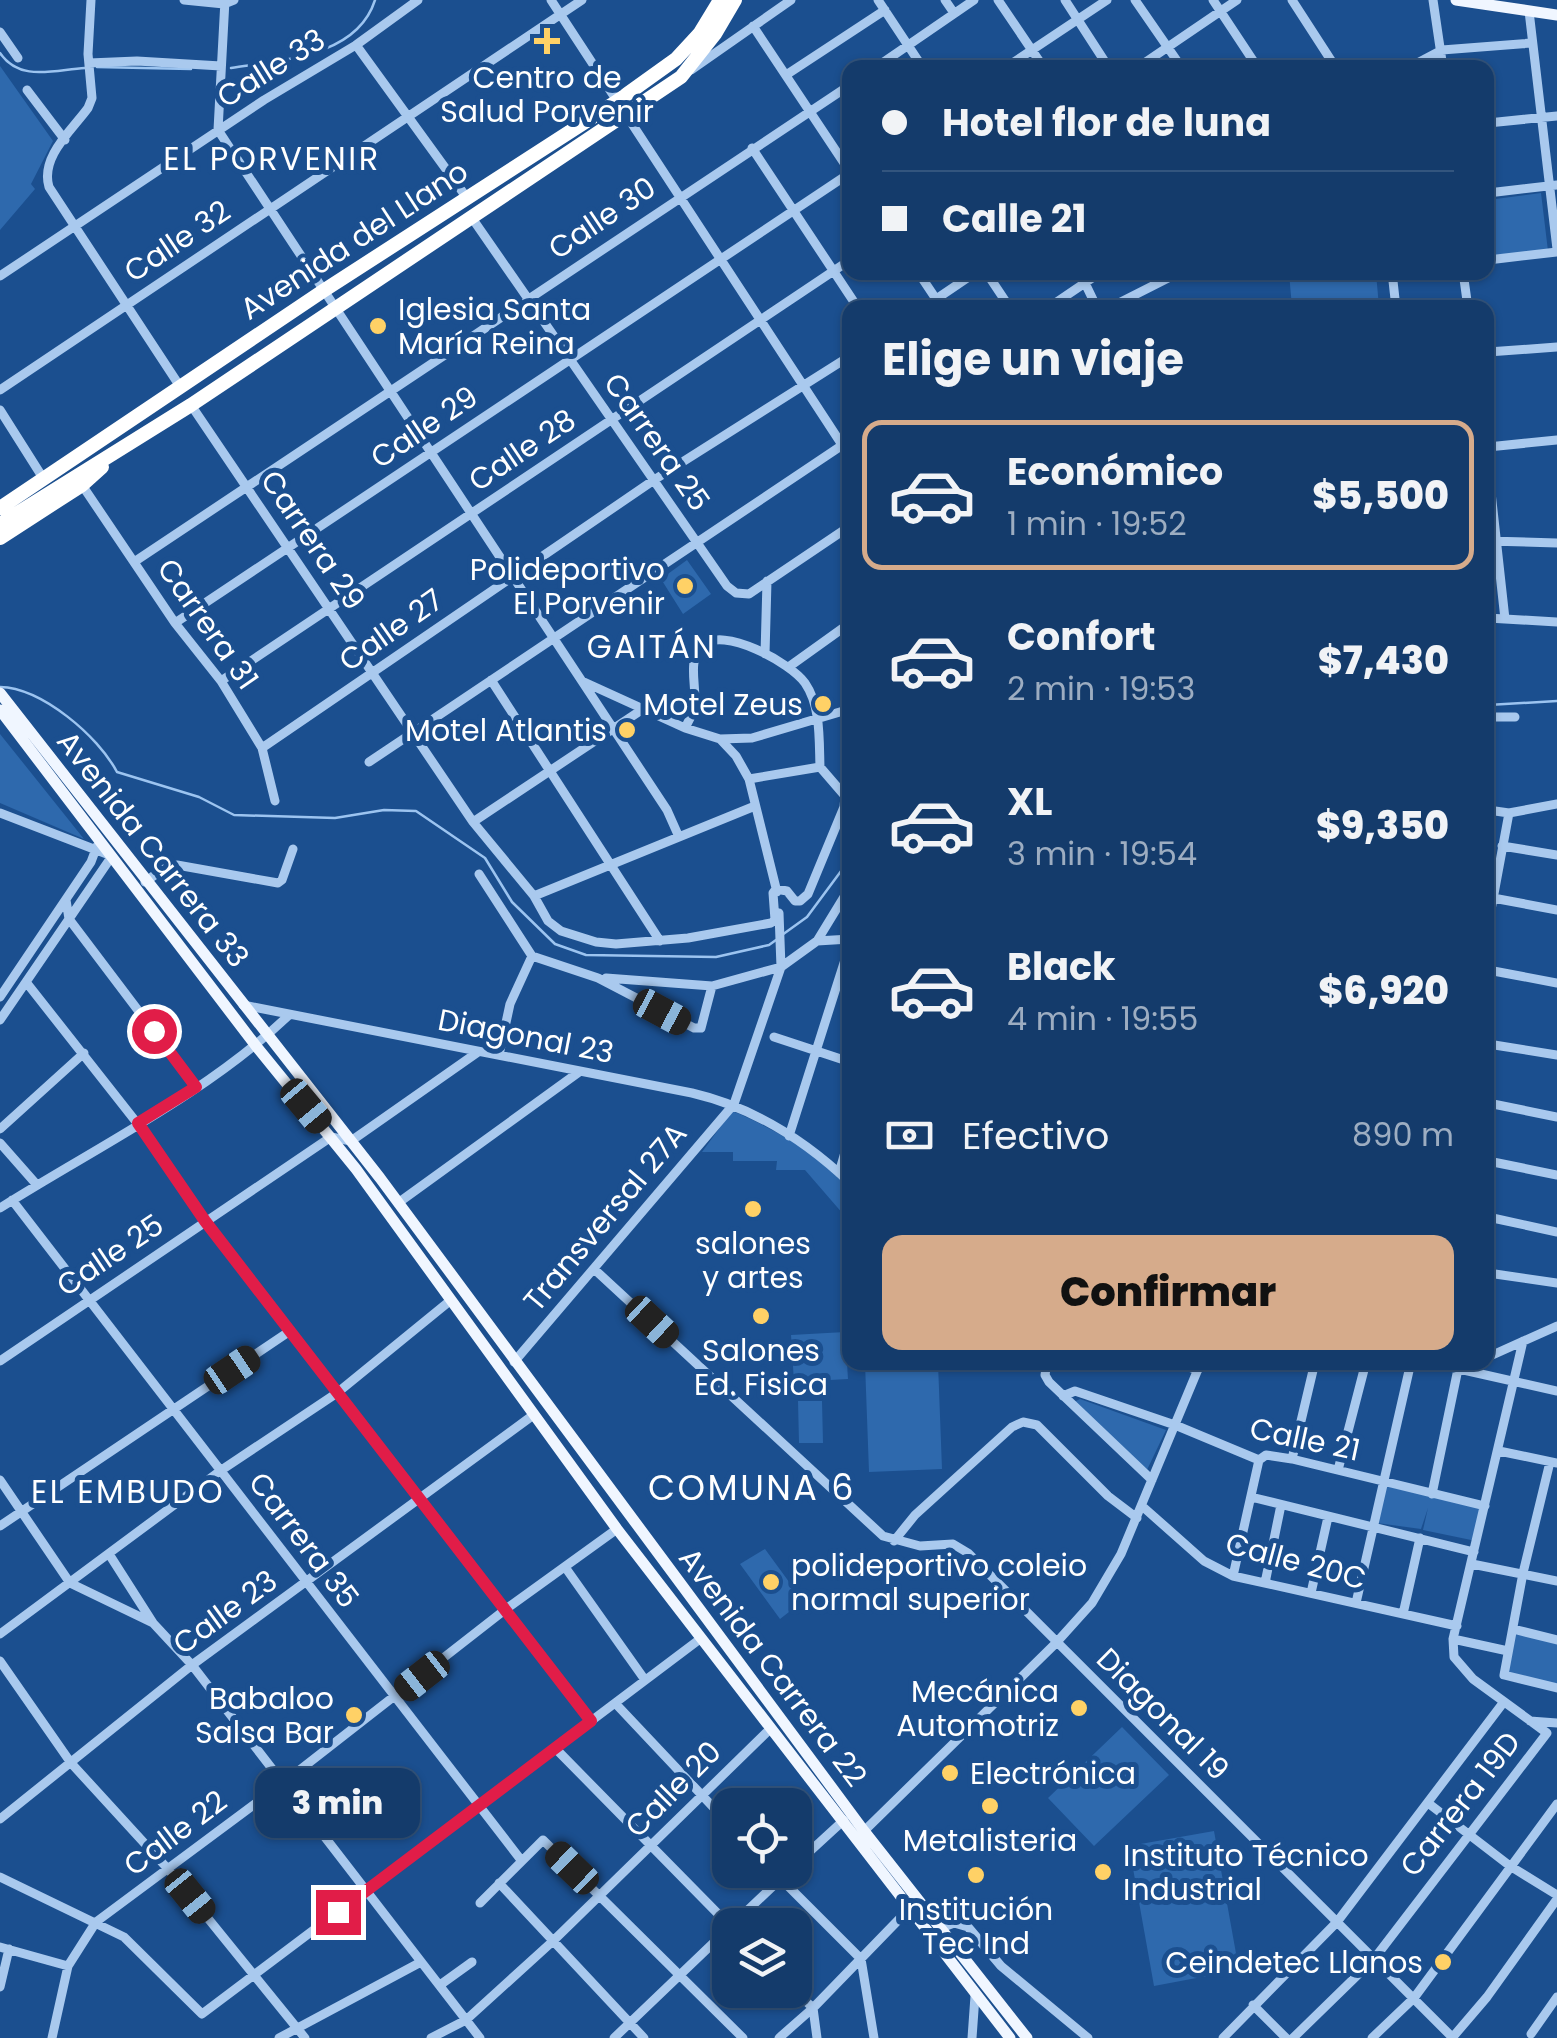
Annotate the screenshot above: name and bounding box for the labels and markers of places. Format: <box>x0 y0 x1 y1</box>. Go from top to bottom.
marker: Centro de Salud Porvenir <box>534 28 560 54</box>
place label: Centro de Salud Porvenir <box>440 56 654 133</box>
place label: Iglesia Santa María Reina <box>398 288 591 365</box>
marker: Iglesia Santa María Reina <box>367 315 389 337</box>
place label: Polideportivo El Porvenir <box>470 548 665 625</box>
marker: Polideportivo El Porvenir <box>674 575 696 597</box>
place label: Motel Zeus <box>643 683 803 726</box>
marker: Motel Zeus <box>812 693 834 715</box>
place label: Motel Atlantis <box>405 709 607 752</box>
marker: Motel Atlantis <box>616 719 638 741</box>
marker: salones y artes <box>742 1198 764 1220</box>
place label: salones y artes <box>695 1222 811 1299</box>
marker: Salones Ed. Fisica <box>750 1305 772 1327</box>
place label: Salones Ed. Fisica <box>694 1329 828 1406</box>
place label: polideportivo coleio normal superior <box>791 1544 1087 1621</box>
marker: polideportivo coleio normal superior <box>760 1571 782 1593</box>
place label: Mecánica Automotriz <box>896 1670 1059 1747</box>
place label: Babaloo Salsa Bar <box>195 1677 334 1754</box>
marker: Mecánica Automotriz <box>1068 1697 1090 1719</box>
marker: Babaloo Salsa Bar <box>343 1704 365 1726</box>
place label: Electrónica <box>970 1752 1136 1795</box>
marker: Electrónica <box>939 1762 961 1784</box>
marker: Metalisteria <box>979 1795 1001 1817</box>
place label: Metalisteria <box>903 1819 1077 1862</box>
place label: Instituto Técnico Industrial <box>1123 1834 1369 1911</box>
marker: Instituto Técnico Industrial <box>1092 1861 1114 1883</box>
marker: Institución Tec Ind <box>965 1864 987 1886</box>
place label: Institución Tec Ind <box>899 1888 1053 1965</box>
place label: Ceindetec Llanos <box>1165 1941 1423 1984</box>
marker: Ceindetec Llanos <box>1432 1951 1454 1973</box>

